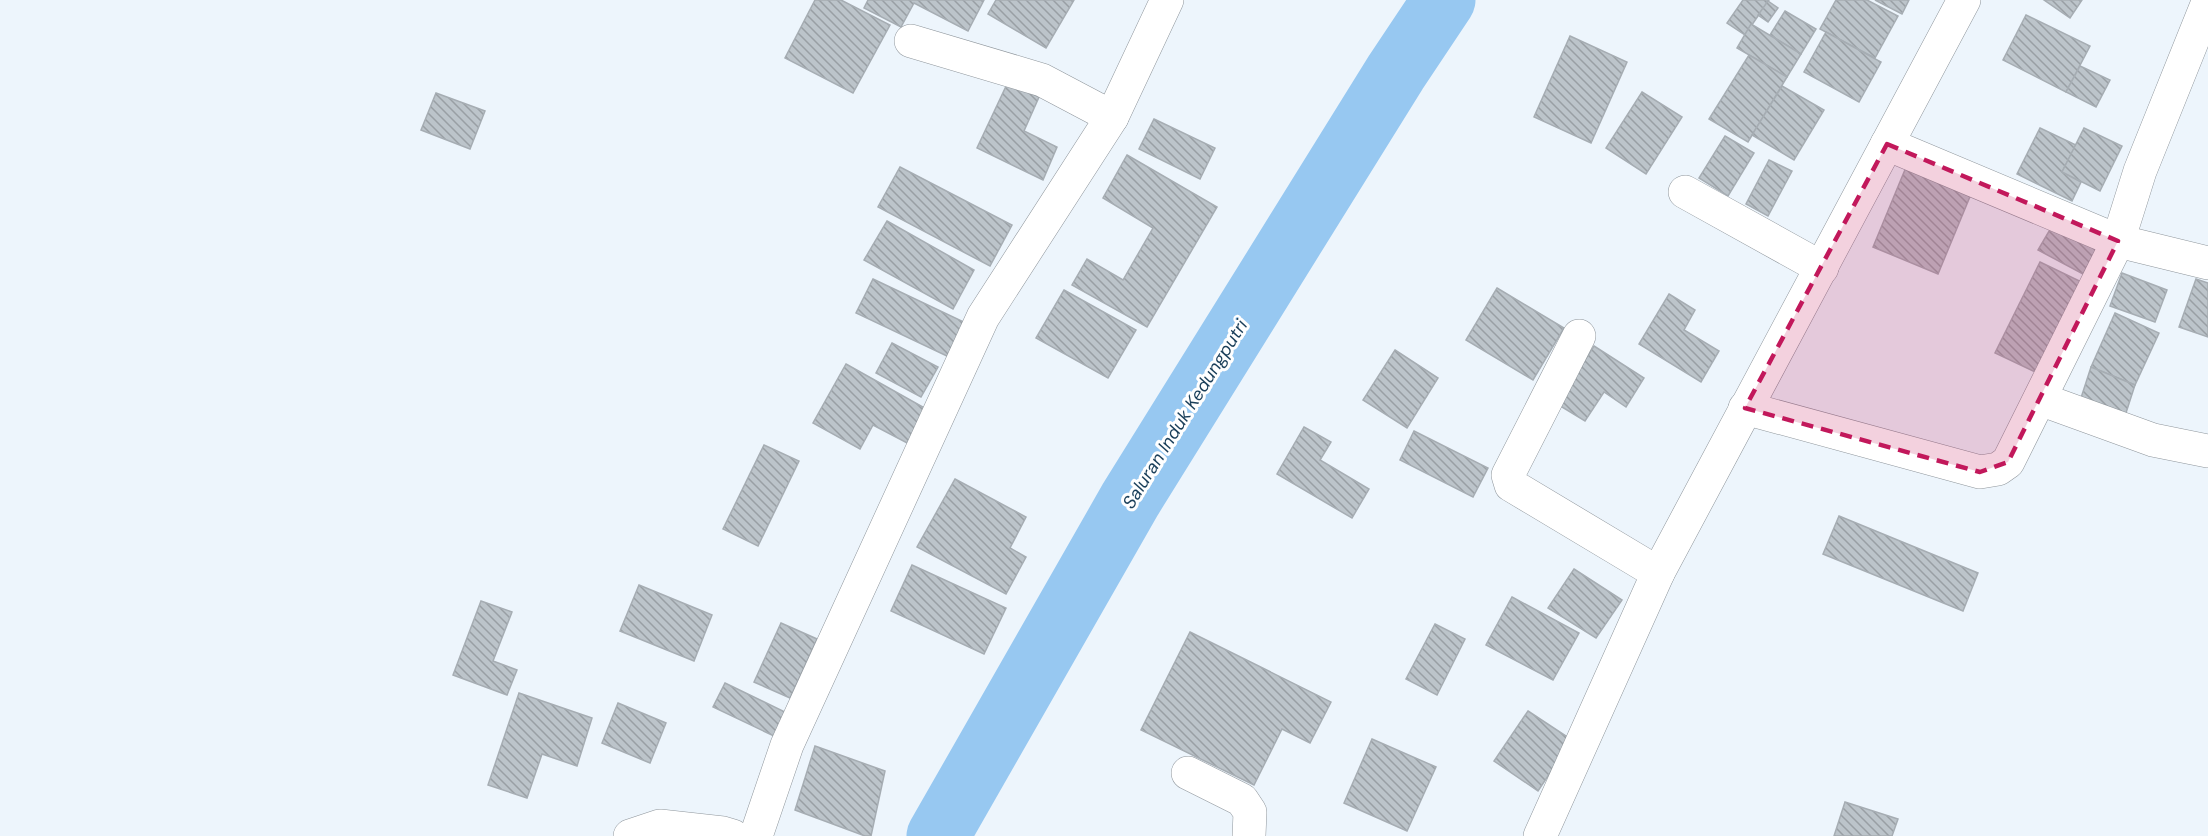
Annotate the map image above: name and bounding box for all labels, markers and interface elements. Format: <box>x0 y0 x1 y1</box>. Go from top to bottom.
water label: Saluran Induk Kedungputri <box>1117 314 1253 513</box>

